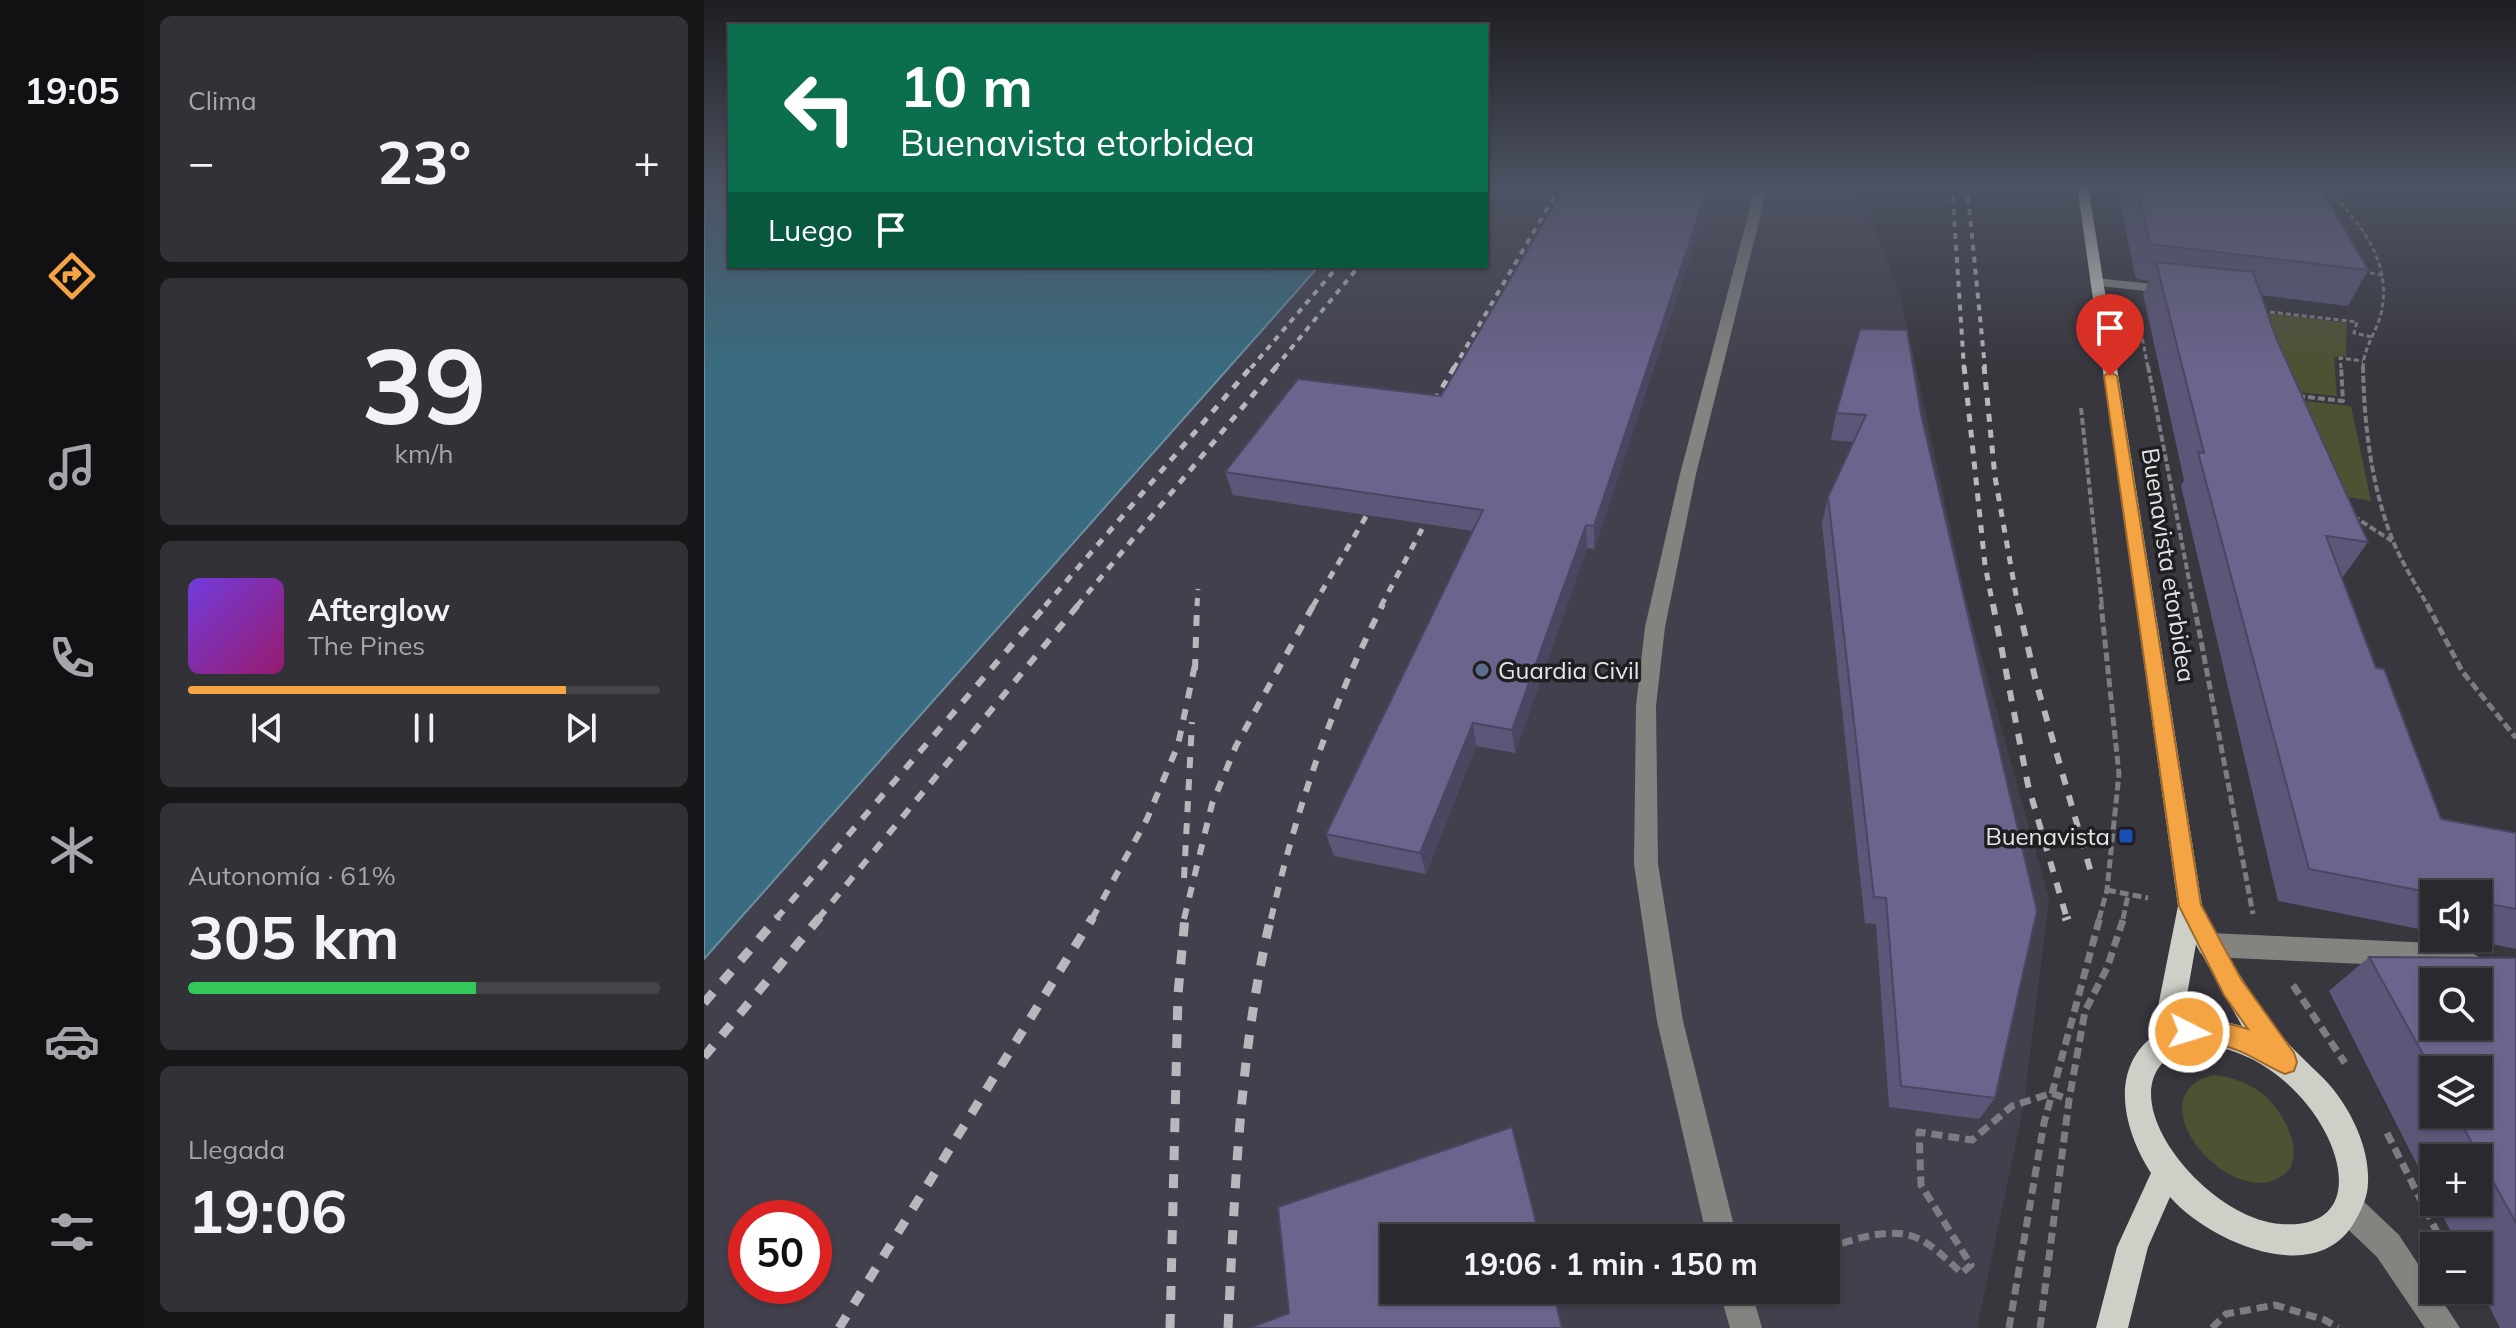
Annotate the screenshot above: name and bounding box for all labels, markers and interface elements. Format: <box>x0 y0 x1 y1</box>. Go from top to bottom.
text: 10 m <box>900 51 1033 121</box>
icon: left <box>768 56 872 160</box>
text: 19:05 <box>24 68 120 113</box>
text: Clima <box>188 84 257 117</box>
text: Buenavista etorbidea <box>900 120 1255 165</box>
text: 23° <box>377 124 471 199</box>
text: − <box>188 134 214 189</box>
text: + <box>634 134 660 189</box>
icon: arrive <box>869 208 913 252</box>
text: Luego <box>768 211 853 249</box>
icon: directions <box>44 248 100 304</box>
pin <box>2076 294 2144 376</box>
icon: arrive <box>2088 306 2132 350</box>
text: 39 <box>362 319 486 450</box>
text: km/h <box>395 437 453 470</box>
icon: music <box>44 439 100 495</box>
street label: Buenavista etorbidea <box>2136 446 2202 684</box>
text: Afterglow <box>308 591 450 629</box>
text: The Pines <box>308 629 425 662</box>
icon: phone <box>44 630 100 686</box>
place label: Guardia Civil <box>1498 655 1639 685</box>
marker: Guardia Civil <box>1473 661 1491 679</box>
icon: previous <box>245 706 289 750</box>
icon: pause <box>402 706 446 750</box>
icon: next <box>559 706 603 750</box>
place label: Buenavista <box>1985 821 2110 851</box>
icon: climate <box>44 822 100 878</box>
marker: Buenavista <box>2117 827 2135 845</box>
text: Autonomía · 61% <box>188 859 396 892</box>
map controls <box>2420 880 2492 1304</box>
button: sound <box>2420 880 2492 952</box>
text: 305 km <box>188 899 400 974</box>
button: search <box>2420 968 2492 1040</box>
position arrow <box>2147 990 2231 1074</box>
icon: car <box>44 1013 100 1069</box>
button: layers <box>2420 1056 2492 1128</box>
text: Llegada <box>188 1133 285 1166</box>
button: + <box>2420 1144 2492 1216</box>
text: 19:06 <box>188 1173 347 1248</box>
speed limit sign: 50 <box>728 1200 832 1304</box>
icon: filters <box>44 1204 100 1260</box>
button: − <box>2420 1232 2492 1304</box>
text: 19:06 · 1 min · 150 m <box>1462 1245 1758 1283</box>

